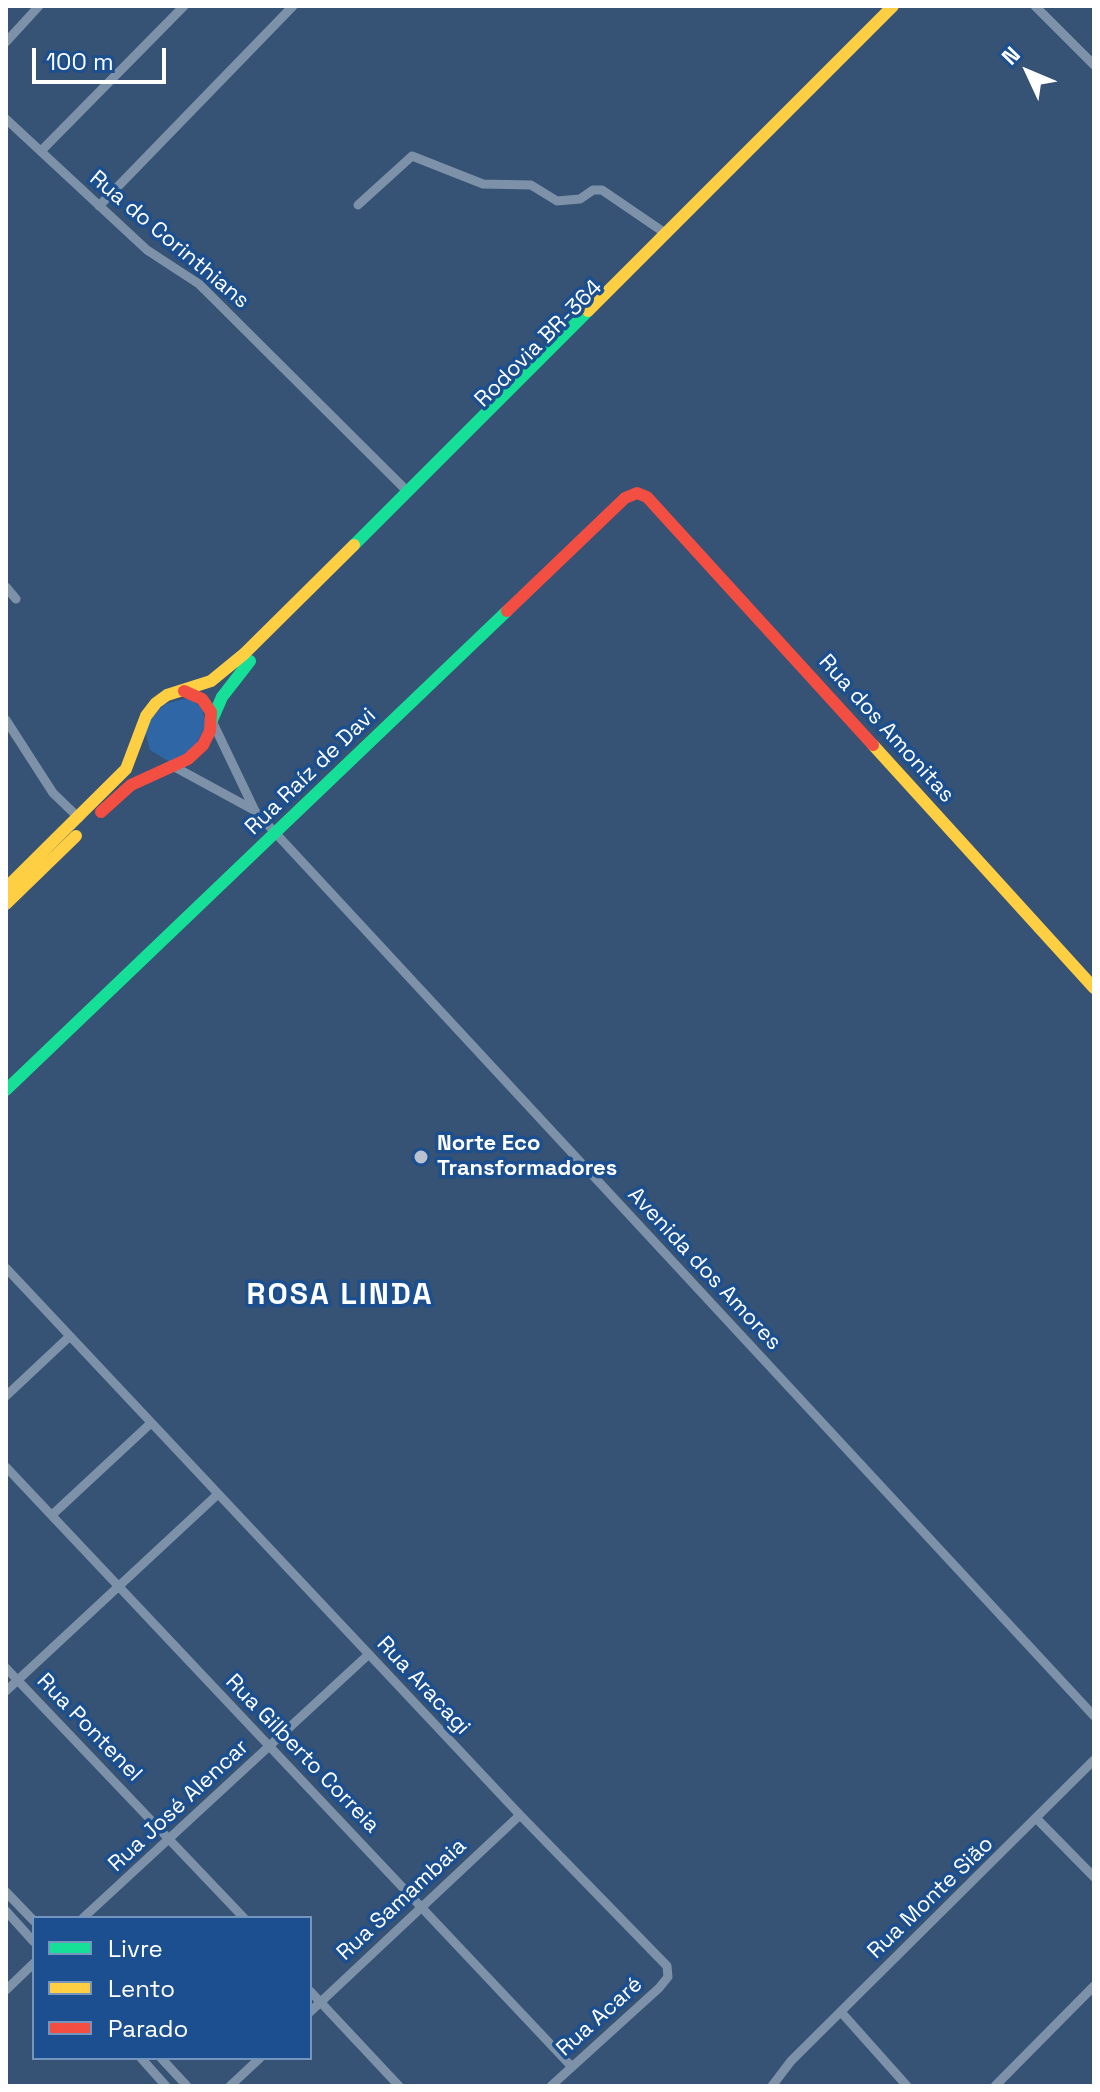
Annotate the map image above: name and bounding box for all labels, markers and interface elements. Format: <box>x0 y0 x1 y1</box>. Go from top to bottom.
scale bar <box>36 32 170 82</box>
north arrow <box>988 32 1068 112</box>
text: N <box>996 40 1026 70</box>
text: 100 m <box>46 46 114 77</box>
street label: Rua do Corinthians <box>84 165 254 315</box>
street label: Rodovia BR-364 <box>470 275 608 413</box>
street label: Rua dos Amonitas <box>813 650 959 808</box>
street label: Rua Raíz de Davi <box>240 703 382 841</box>
place label: Norte Eco Transformadores <box>437 1131 617 1182</box>
marker: Norte Eco Transformadores <box>412 1148 430 1166</box>
street label: Avenida dos Amores <box>622 1182 786 1356</box>
district label: ROSA LINDA <box>246 1278 434 1314</box>
street label: Rua Aracagi <box>371 1631 475 1741</box>
street label: Rua Pontenel <box>31 1668 147 1788</box>
street label: Rua Gilberto Correia <box>219 1669 385 1839</box>
street label: Rua José Alencar <box>103 1734 255 1878</box>
street label: Rua Monte Sião <box>863 1831 999 1965</box>
street label: Rua Samambaia <box>332 1833 472 1967</box>
legend <box>32 1916 312 2060</box>
text: Livre <box>108 1933 163 1964</box>
street label: Rua Acaré <box>552 1972 648 2062</box>
text: Lento <box>108 1973 175 2004</box>
text: Parado <box>108 2013 188 2044</box>

